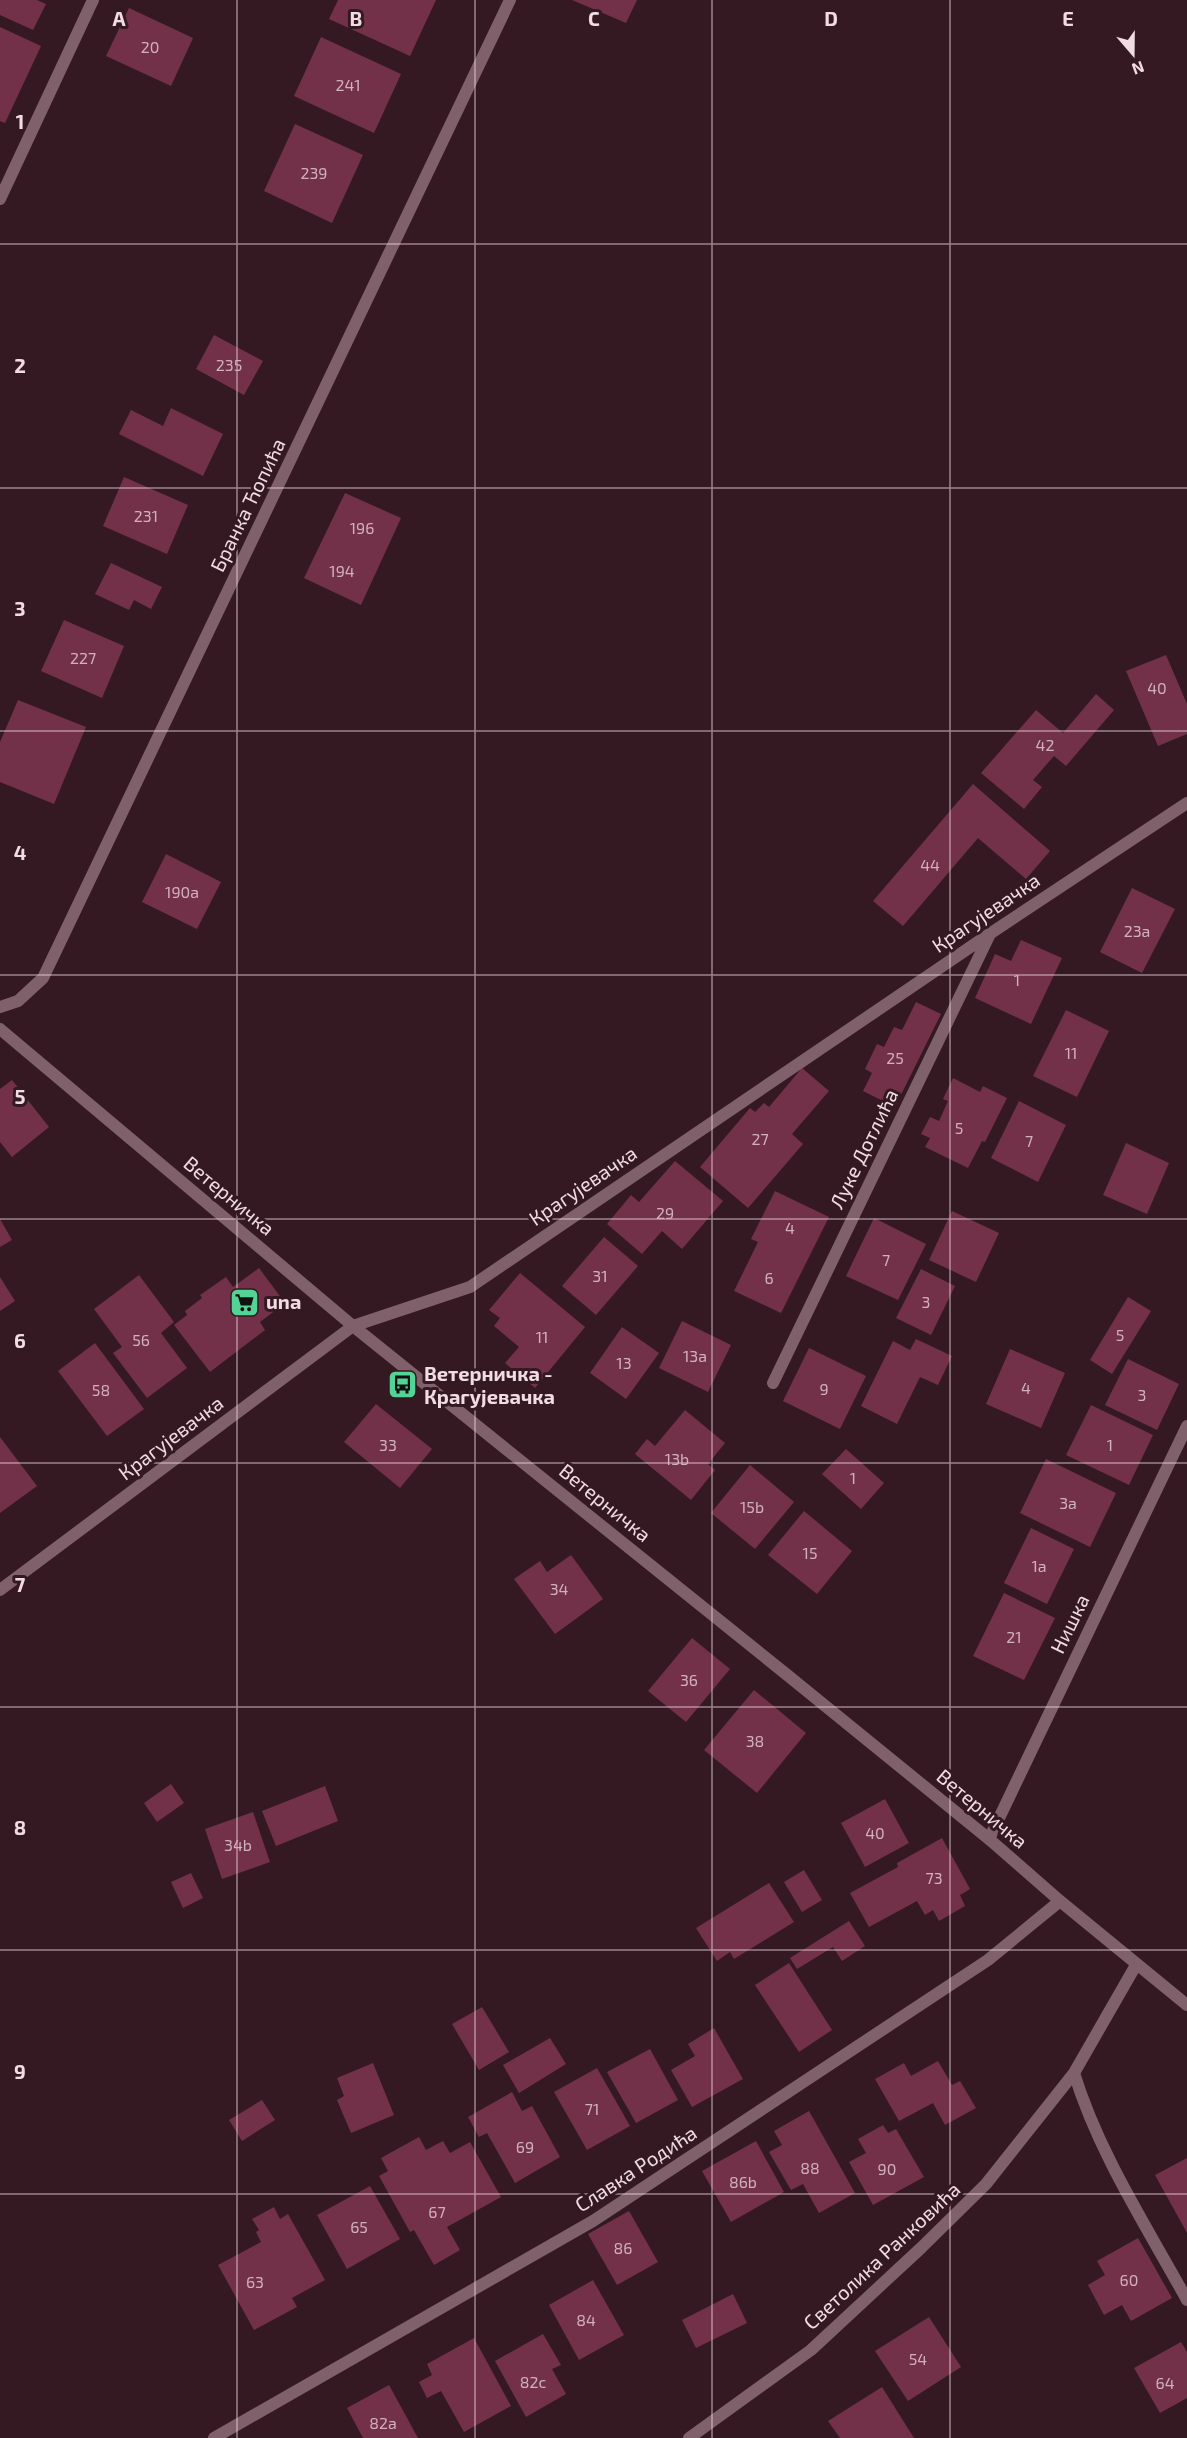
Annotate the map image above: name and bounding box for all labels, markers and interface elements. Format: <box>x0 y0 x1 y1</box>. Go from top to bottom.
text: A <box>112 6 126 30</box>
text: B <box>350 6 362 30</box>
text: C <box>588 6 600 30</box>
text: D <box>824 6 838 30</box>
text: E <box>1062 6 1074 30</box>
north arrow <box>1103 24 1163 84</box>
house number: 20 <box>141 37 159 56</box>
text: N <box>1130 58 1147 79</box>
house number: 241 <box>335 75 361 94</box>
text: 1 <box>16 109 24 133</box>
house number: 239 <box>300 163 328 182</box>
text: 2 <box>14 353 26 377</box>
house number: 235 <box>216 355 242 374</box>
street label: Бранка Ћопића <box>204 434 290 575</box>
house number: 231 <box>134 506 158 525</box>
house number: 196 <box>350 518 374 537</box>
house number: 194 <box>329 561 355 580</box>
text: 3 <box>14 596 26 620</box>
house number: 227 <box>70 648 96 667</box>
house number: 40 <box>1147 678 1167 697</box>
house number: 42 <box>1036 735 1054 754</box>
text: 4 <box>14 840 27 864</box>
house number: 44 <box>920 855 940 874</box>
street label: Крагујевачка <box>927 867 1045 958</box>
house number: 190a <box>165 882 199 901</box>
house number: 23a <box>1124 921 1150 940</box>
house number: 1 <box>1014 970 1020 989</box>
house number: 11 <box>1065 1043 1077 1062</box>
house number: 25 <box>886 1048 904 1067</box>
text: 5 <box>14 1084 26 1108</box>
street label: Луке Дотлића <box>824 1085 903 1213</box>
house number: 5 <box>955 1118 963 1137</box>
house number: 27 <box>751 1129 769 1148</box>
house number: 7 <box>1025 1131 1033 1150</box>
street label: Крагујевачка <box>524 1140 642 1231</box>
street label: Ветерничка <box>180 1150 280 1240</box>
house number: 29 <box>656 1203 674 1222</box>
house number: 4 <box>785 1218 795 1237</box>
house number: 7 <box>882 1250 890 1269</box>
house number: 31 <box>592 1266 608 1285</box>
house number: 6 <box>764 1268 774 1287</box>
supermarket icon: una <box>229 1286 261 1318</box>
place label: una <box>266 1289 301 1313</box>
house number: 3 <box>922 1292 930 1311</box>
house number: 5 <box>1116 1325 1124 1344</box>
house number: 11 <box>536 1327 548 1346</box>
text: 6 <box>14 1328 26 1352</box>
house number: 56 <box>132 1330 150 1349</box>
house number: 13a <box>683 1346 707 1365</box>
house number: 13 <box>616 1353 632 1372</box>
place label: Ветерничка - Крагујевачка <box>424 1361 555 1408</box>
bus stop icon: Ветерничка - Крагујевачка <box>387 1369 419 1401</box>
house number: 4 <box>1021 1378 1031 1397</box>
house number: 9 <box>819 1379 829 1398</box>
house number: 58 <box>92 1380 110 1399</box>
house number: 3 <box>1138 1385 1146 1404</box>
street label: Крагујевачка <box>113 1390 228 1485</box>
house number: 33 <box>379 1435 397 1454</box>
house number: 1 <box>1107 1435 1113 1454</box>
house number: 13b <box>665 1449 689 1468</box>
street label: Ветерничка <box>555 1458 656 1546</box>
house number: 1 <box>850 1468 856 1487</box>
house number: 3a <box>1059 1493 1077 1512</box>
house number: 15b <box>740 1497 764 1516</box>
house number: 15 <box>803 1543 817 1562</box>
house number: 1a <box>1031 1556 1047 1575</box>
text: 7 <box>15 1572 26 1596</box>
house number: 34 <box>550 1579 569 1598</box>
street label: Нишка <box>1045 1590 1094 1657</box>
house number: 21 <box>1006 1627 1022 1646</box>
house number: 36 <box>680 1670 698 1689</box>
house number: 38 <box>746 1731 764 1750</box>
street label: Ветерничка <box>933 1763 1033 1853</box>
text: 8 <box>14 1815 26 1839</box>
house number: 40 <box>865 1823 885 1842</box>
house number: 34b <box>224 1835 252 1854</box>
house number: 73 <box>925 1868 943 1887</box>
text: 9 <box>14 2059 26 2083</box>
house number: 71 <box>585 2099 599 2118</box>
street label: Славка Родића <box>570 2120 701 2216</box>
house number: 69 <box>516 2137 534 2156</box>
house number: 88 <box>800 2158 820 2177</box>
house number: 90 <box>878 2159 896 2178</box>
house number: 86b <box>729 2172 757 2191</box>
street label: Светолика Ранковића <box>798 2177 964 2334</box>
house number: 67 <box>428 2202 446 2221</box>
house number: 65 <box>350 2217 368 2236</box>
house number: 86 <box>614 2238 632 2257</box>
house number: 60 <box>1120 2270 1138 2289</box>
house number: 63 <box>246 2272 264 2291</box>
house number: 84 <box>576 2310 596 2329</box>
house number: 54 <box>909 2349 927 2368</box>
house number: 82c <box>520 2372 546 2391</box>
house number: 64 <box>1156 2373 1175 2392</box>
house number: 82a <box>369 2413 397 2432</box>

